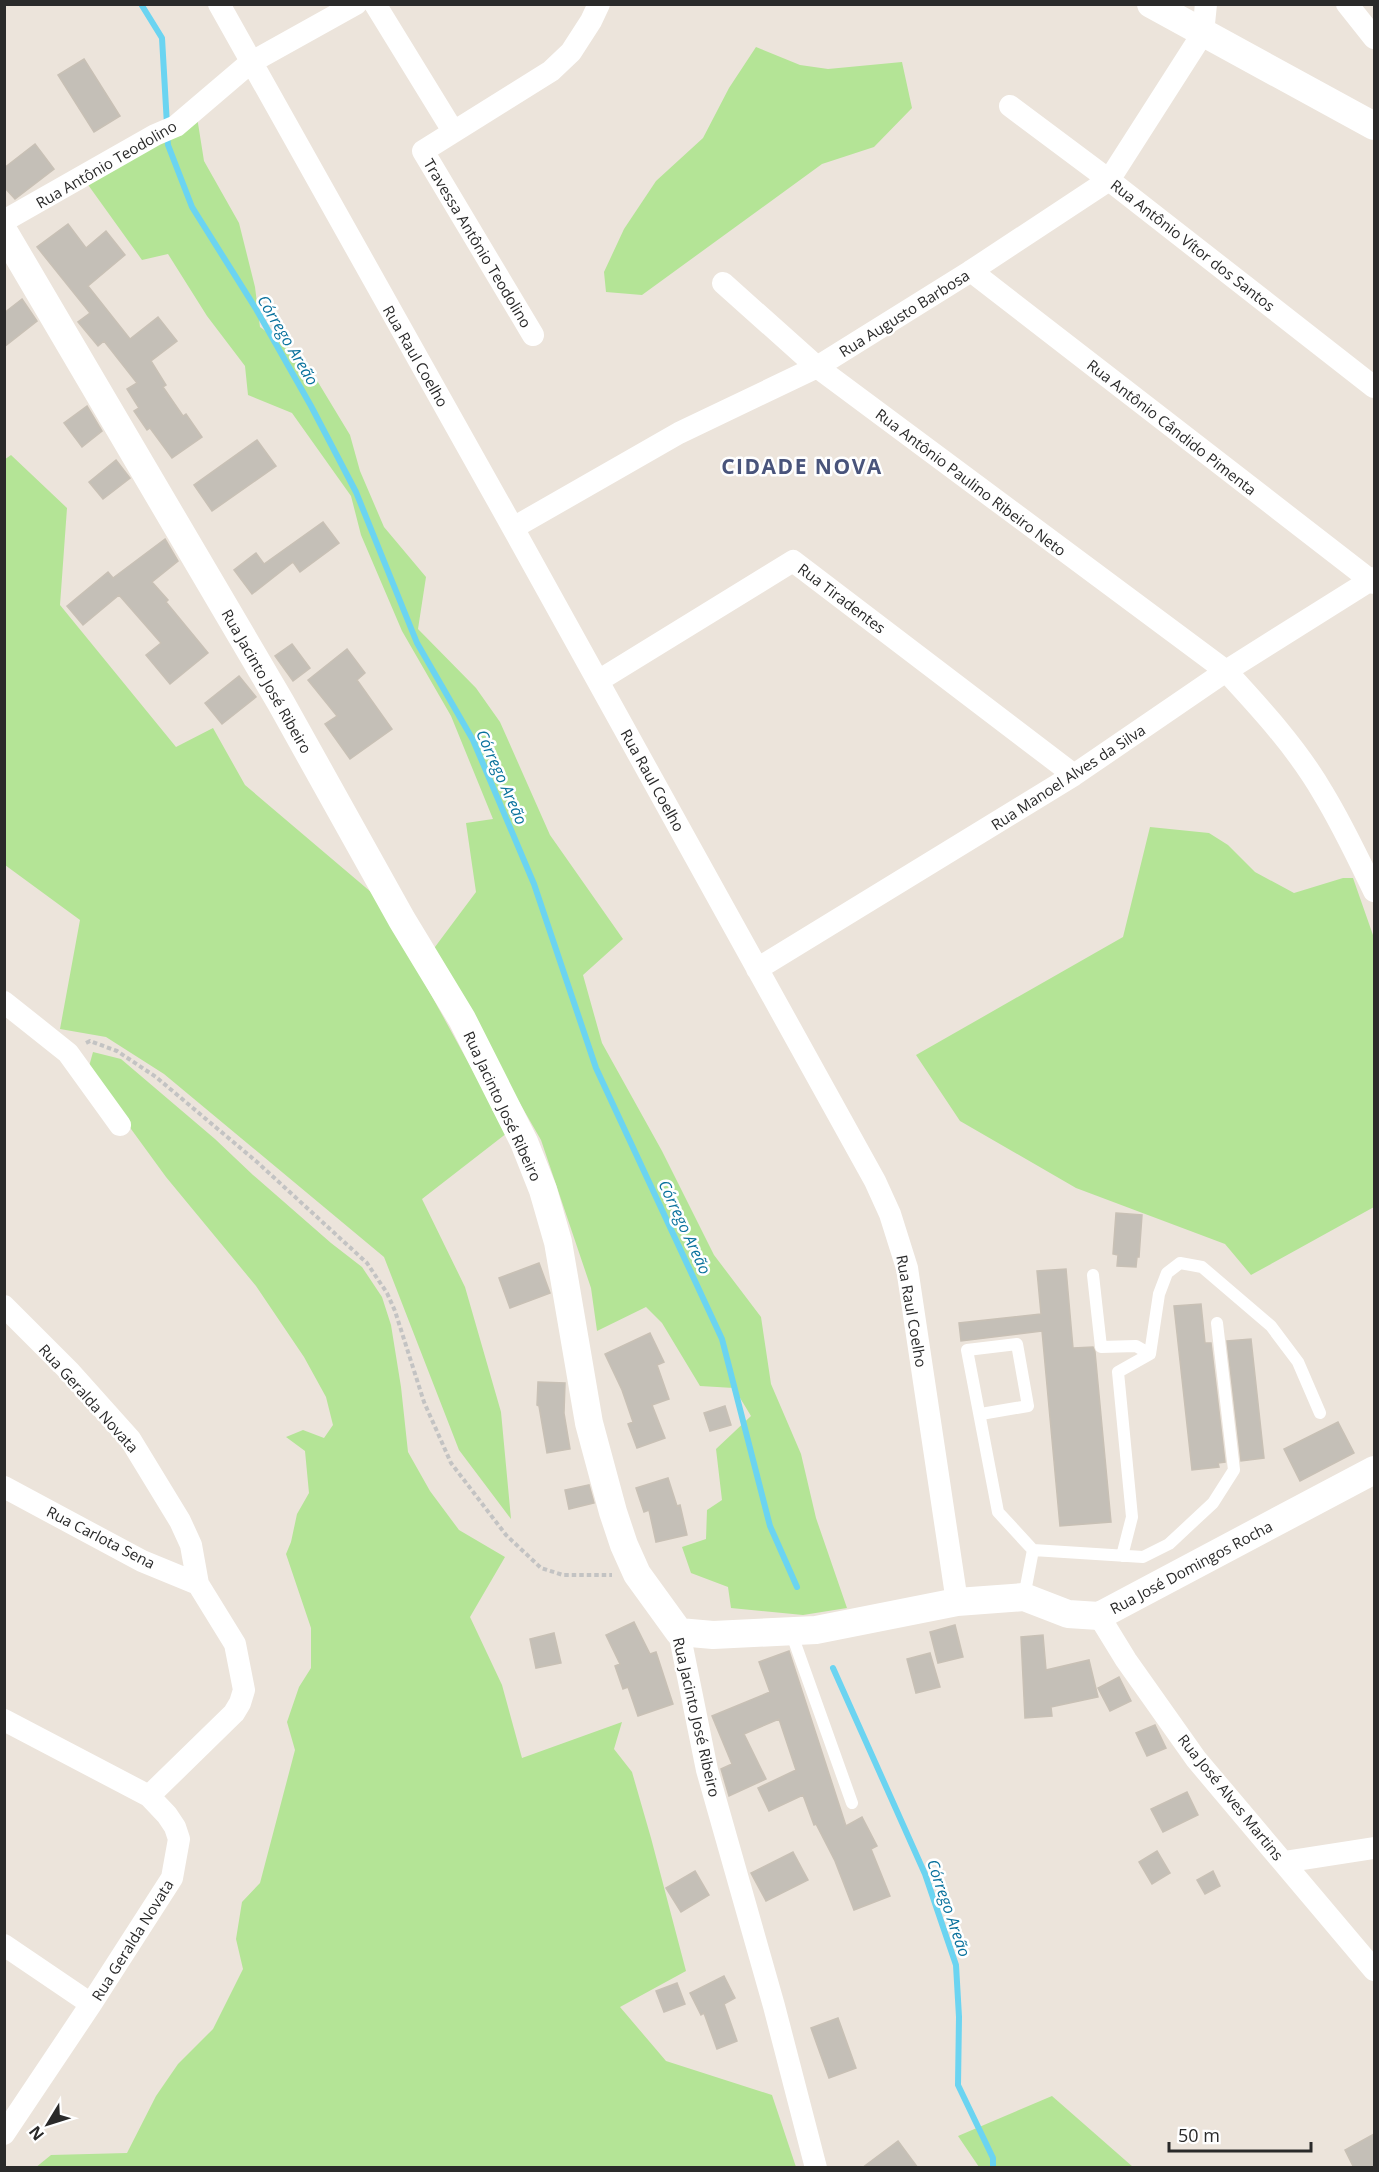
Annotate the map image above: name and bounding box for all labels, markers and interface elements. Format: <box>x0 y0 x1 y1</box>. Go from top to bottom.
street label: Rua Antônio Teodolino <box>32 115 180 213</box>
street label: Travessa Antônio Teodolino <box>420 155 536 331</box>
street label: Rua Antônio Vítor dos Santos <box>1107 175 1279 315</box>
street label: Rua Augusto Barbosa <box>835 265 973 361</box>
water label: Córrego Areão <box>252 291 324 389</box>
street label: Rua Raul Coelho <box>379 302 453 410</box>
street label: Rua Antônio Cândido Pimenta <box>1083 355 1261 499</box>
street label: Rua Antônio Paulino Ribeiro Neto <box>872 404 1070 560</box>
district label: CIDADE NOVA <box>721 452 883 480</box>
street label: Rua Tiradentes <box>794 558 890 638</box>
street label: Rua Jacinto José Ribeiro <box>217 605 317 757</box>
street label: Rua Manoel Alves da Silva <box>987 720 1149 834</box>
street label: Rua Raul Coelho <box>617 725 689 835</box>
water label: Córrego Areão <box>471 726 533 828</box>
street label: Rua Jacinto José Ribeiro <box>459 1028 547 1184</box>
water label: Córrego Areão <box>654 1176 716 1278</box>
street label: Rua Raul Coelho <box>892 1253 932 1369</box>
street label: Rua Geralda Novata <box>35 1339 143 1457</box>
street label: Rua Carlota Sena <box>43 1501 159 1573</box>
street label: Rua José Domingos Rocha <box>1106 1516 1276 1618</box>
street label: Rua Jacinto José Ribeiro <box>669 1635 725 1799</box>
street label: Rua José Alves Martins <box>1174 1730 1288 1864</box>
water label: Córrego Areão <box>922 1856 976 1960</box>
street label: Rua Geralda Novata <box>87 1876 177 2004</box>
north arrow <box>18 2094 78 2154</box>
scale bar <box>1169 2115 1312 2153</box>
text: N <box>24 2121 49 2145</box>
text: 50 m <box>1178 2123 1220 2147</box>

